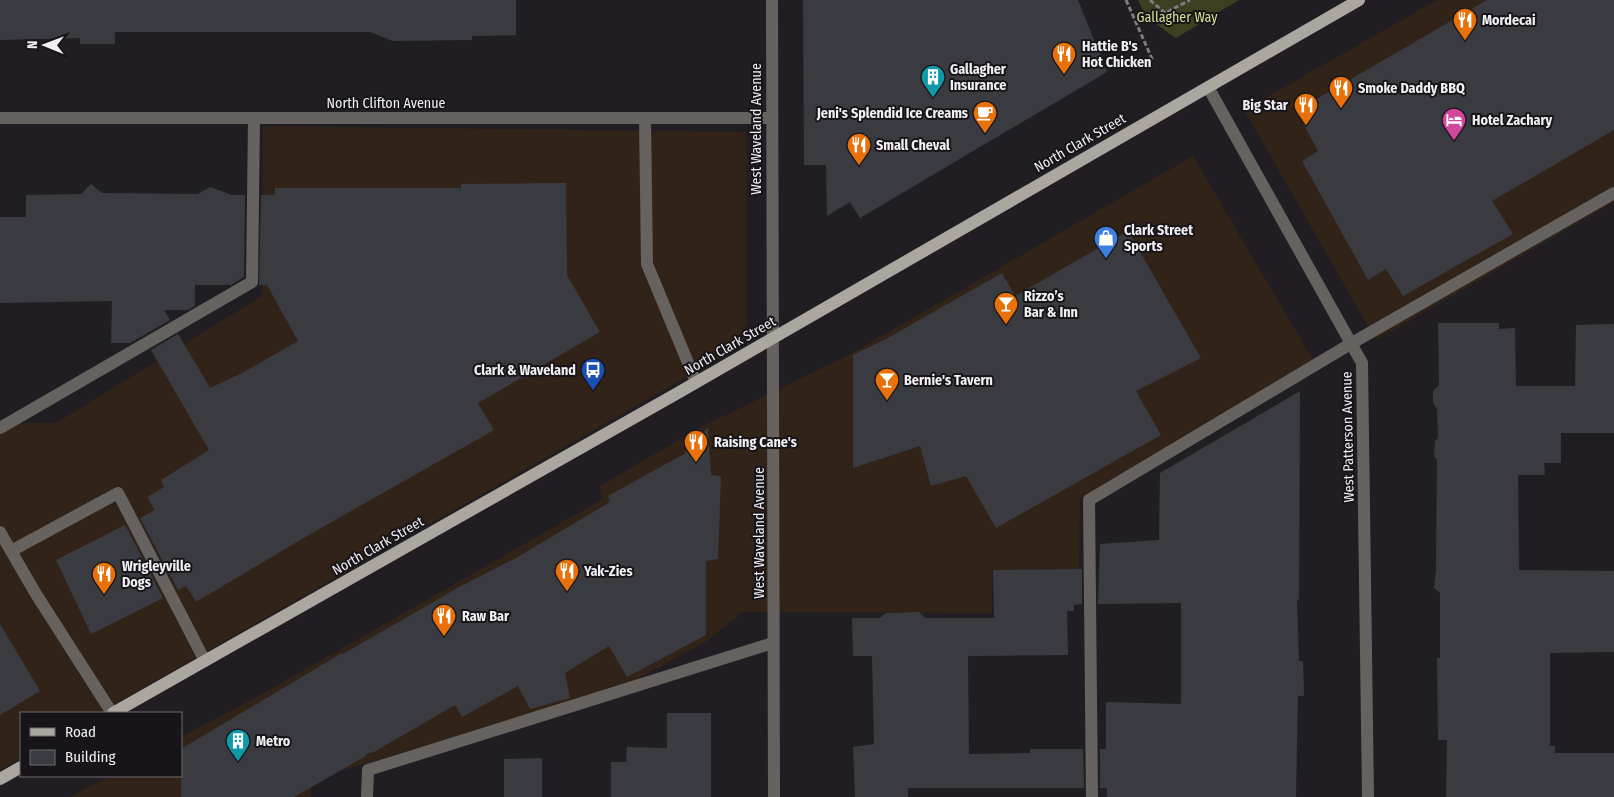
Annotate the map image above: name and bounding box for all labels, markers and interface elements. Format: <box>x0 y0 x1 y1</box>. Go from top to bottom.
restaurant icon: Mordecai <box>1452 7 1478 41</box>
park label: Gallagher Way <box>1137 9 1218 26</box>
place label: Mordecai <box>1482 12 1536 29</box>
north arrow <box>20 20 70 70</box>
place label: Hattie B's Hot Chicken <box>1082 38 1151 71</box>
text: N <box>24 40 41 49</box>
restaurant icon: Hattie B's Hot Chicken <box>1051 41 1077 75</box>
place label: Gallagher Insurance <box>950 61 1007 94</box>
street label: West Waveland Avenue <box>748 63 765 195</box>
building icon: Gallagher Insurance <box>920 64 946 98</box>
restaurant icon: Smoke Daddy BBQ <box>1328 75 1354 109</box>
place label: Smoke Daddy BBQ <box>1358 80 1465 97</box>
restaurant icon: Big Star <box>1293 92 1319 126</box>
street label: North Clifton Avenue <box>327 95 446 112</box>
place label: Big Star <box>1243 97 1289 114</box>
cafe icon: Jeni's Splendid Ice Creams <box>972 100 998 134</box>
place label: Jeni's Splendid Ice Creams <box>816 105 968 122</box>
hotel icon: Hotel Zachary <box>1441 107 1467 141</box>
street label: North Clark Street <box>1031 110 1129 176</box>
place label: Hotel Zachary <box>1472 112 1553 129</box>
restaurant icon: Small Cheval <box>846 132 872 166</box>
place label: Small Cheval <box>876 137 950 154</box>
place label: Clark Street Sports <box>1124 222 1194 255</box>
shop icon: Clark Street Sports <box>1093 225 1119 259</box>
place label: Rizzo’s Bar & Inn <box>1024 288 1078 321</box>
bar icon: Rizzo’s Bar & Inn <box>993 291 1019 325</box>
street label: North Clark Street <box>681 313 779 379</box>
bus stop icon: Clark & Waveland <box>580 357 606 391</box>
place label: Clark & Waveland <box>474 362 576 379</box>
bar icon: Bernie's Tavern <box>874 367 900 401</box>
street label: West Patterson Avenue <box>1338 371 1358 503</box>
place label: Bernie's Tavern <box>904 372 993 389</box>
restaurant icon: Raising Cane's <box>683 429 709 463</box>
place label: Raising Cane's <box>714 434 797 451</box>
street label: West Waveland Avenue <box>751 467 768 599</box>
street label: North Clark Street <box>329 513 427 579</box>
place label: Wrigleyville Dogs <box>122 558 191 591</box>
restaurant icon: Yak-Zies <box>554 558 580 592</box>
restaurant icon: Wrigleyville Dogs <box>91 561 117 595</box>
place label: Yak-Zies <box>583 563 633 580</box>
restaurant icon: Raw Bar <box>431 603 457 637</box>
place label: Raw Bar <box>462 608 510 625</box>
legend <box>20 712 182 777</box>
text: Road <box>65 723 96 741</box>
building icon: Metro <box>225 728 251 762</box>
place label: Metro <box>256 733 291 750</box>
text: Building <box>65 748 116 766</box>

